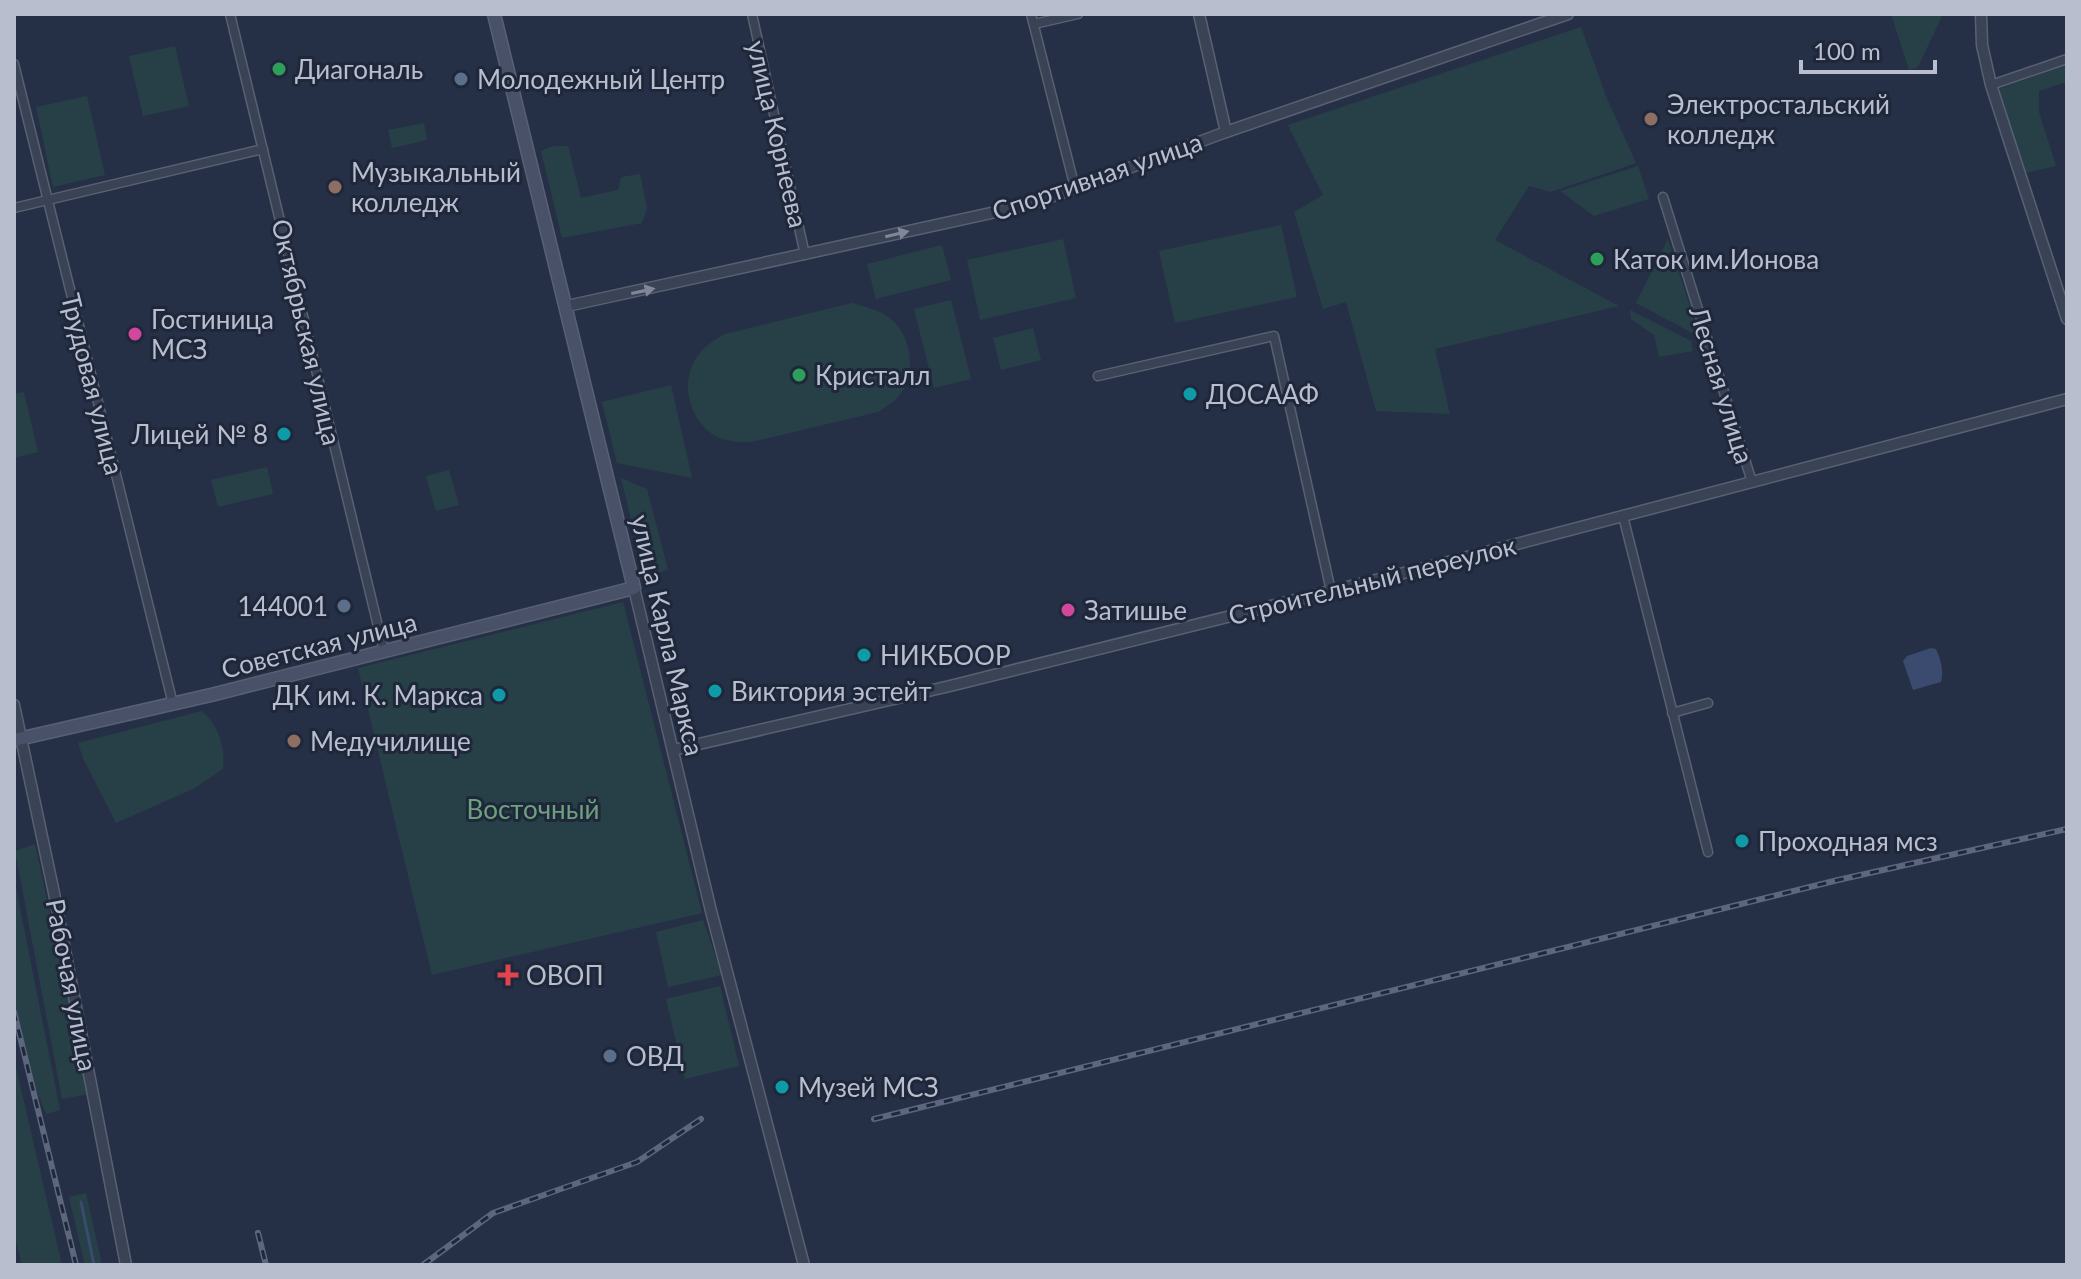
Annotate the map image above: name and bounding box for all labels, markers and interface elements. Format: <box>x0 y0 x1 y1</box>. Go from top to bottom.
scale bar <box>1801 24 1935 74</box>
text: 100 m <box>1813 36 1881 65</box>
street label: улица Корнеева <box>741 37 815 231</box>
place label: Диагональ <box>295 53 423 85</box>
marker: Диагональ <box>270 60 288 78</box>
place label: Молодежный Центр <box>477 63 725 95</box>
marker: Молодежный Центр <box>452 70 470 88</box>
place label: Электростальский колледж <box>1667 88 1890 150</box>
marker: Электростальский колледж <box>1642 110 1660 128</box>
street label: Спортивная улица <box>988 125 1206 227</box>
place label: Музыкальный колледж <box>351 156 521 218</box>
marker: Музыкальный колледж <box>326 178 344 196</box>
street label: Октябрьская улица <box>265 216 349 448</box>
one-way arrow <box>885 227 910 240</box>
place label: Каток им.Ионова <box>1613 243 1819 275</box>
marker: Каток им.Ионова <box>1588 250 1606 268</box>
one-way arrow <box>631 284 656 296</box>
street label: Трудовая улица <box>55 290 131 478</box>
street label: Лесная улица <box>1683 302 1761 467</box>
place label: Гостиница МСЗ <box>151 303 274 365</box>
marker: Гостиница МСЗ <box>126 325 144 343</box>
place label: Кристалл <box>815 359 931 391</box>
marker: Кристалл <box>790 366 808 384</box>
place label: ДОСААФ <box>1206 378 1319 410</box>
marker: ДОСААФ <box>1181 385 1199 403</box>
place label: Лицей № 8 <box>131 418 268 450</box>
marker: Лицей № 8 <box>275 425 293 443</box>
street label: улица Карла Маркса <box>625 511 711 759</box>
street label: Строительный переулок <box>1225 529 1520 631</box>
place label: 144001 <box>238 590 328 622</box>
place label: Затишье <box>1084 594 1187 626</box>
marker: 144001 <box>335 597 353 615</box>
marker: Затишье <box>1059 601 1077 619</box>
street label: Советская улица <box>218 605 420 685</box>
place label: НИКБООР <box>880 639 1011 671</box>
marker: НИКБООР <box>855 646 873 664</box>
place label: Виктория эстейт <box>731 675 932 707</box>
place label: ДК им. К. Маркса <box>273 679 483 711</box>
marker: Виктория эстейт <box>706 682 724 700</box>
marker: ДК им. К. Маркса <box>490 686 508 704</box>
place label: Медучилище <box>310 725 471 757</box>
marker: Медучилище <box>285 732 303 750</box>
park label: Восточный <box>467 793 599 825</box>
place label: Проходная мсз <box>1758 825 1938 857</box>
marker: Проходная мсз <box>1733 832 1751 850</box>
street label: Рабочая улица <box>40 896 104 1074</box>
place label: ОВОП <box>526 959 604 991</box>
marker: ОВОП <box>497 964 519 986</box>
place label: ОВД <box>626 1040 684 1072</box>
marker: ОВД <box>601 1047 619 1065</box>
place label: Музей МСЗ <box>798 1071 939 1103</box>
marker: Музей МСЗ <box>773 1078 791 1096</box>

